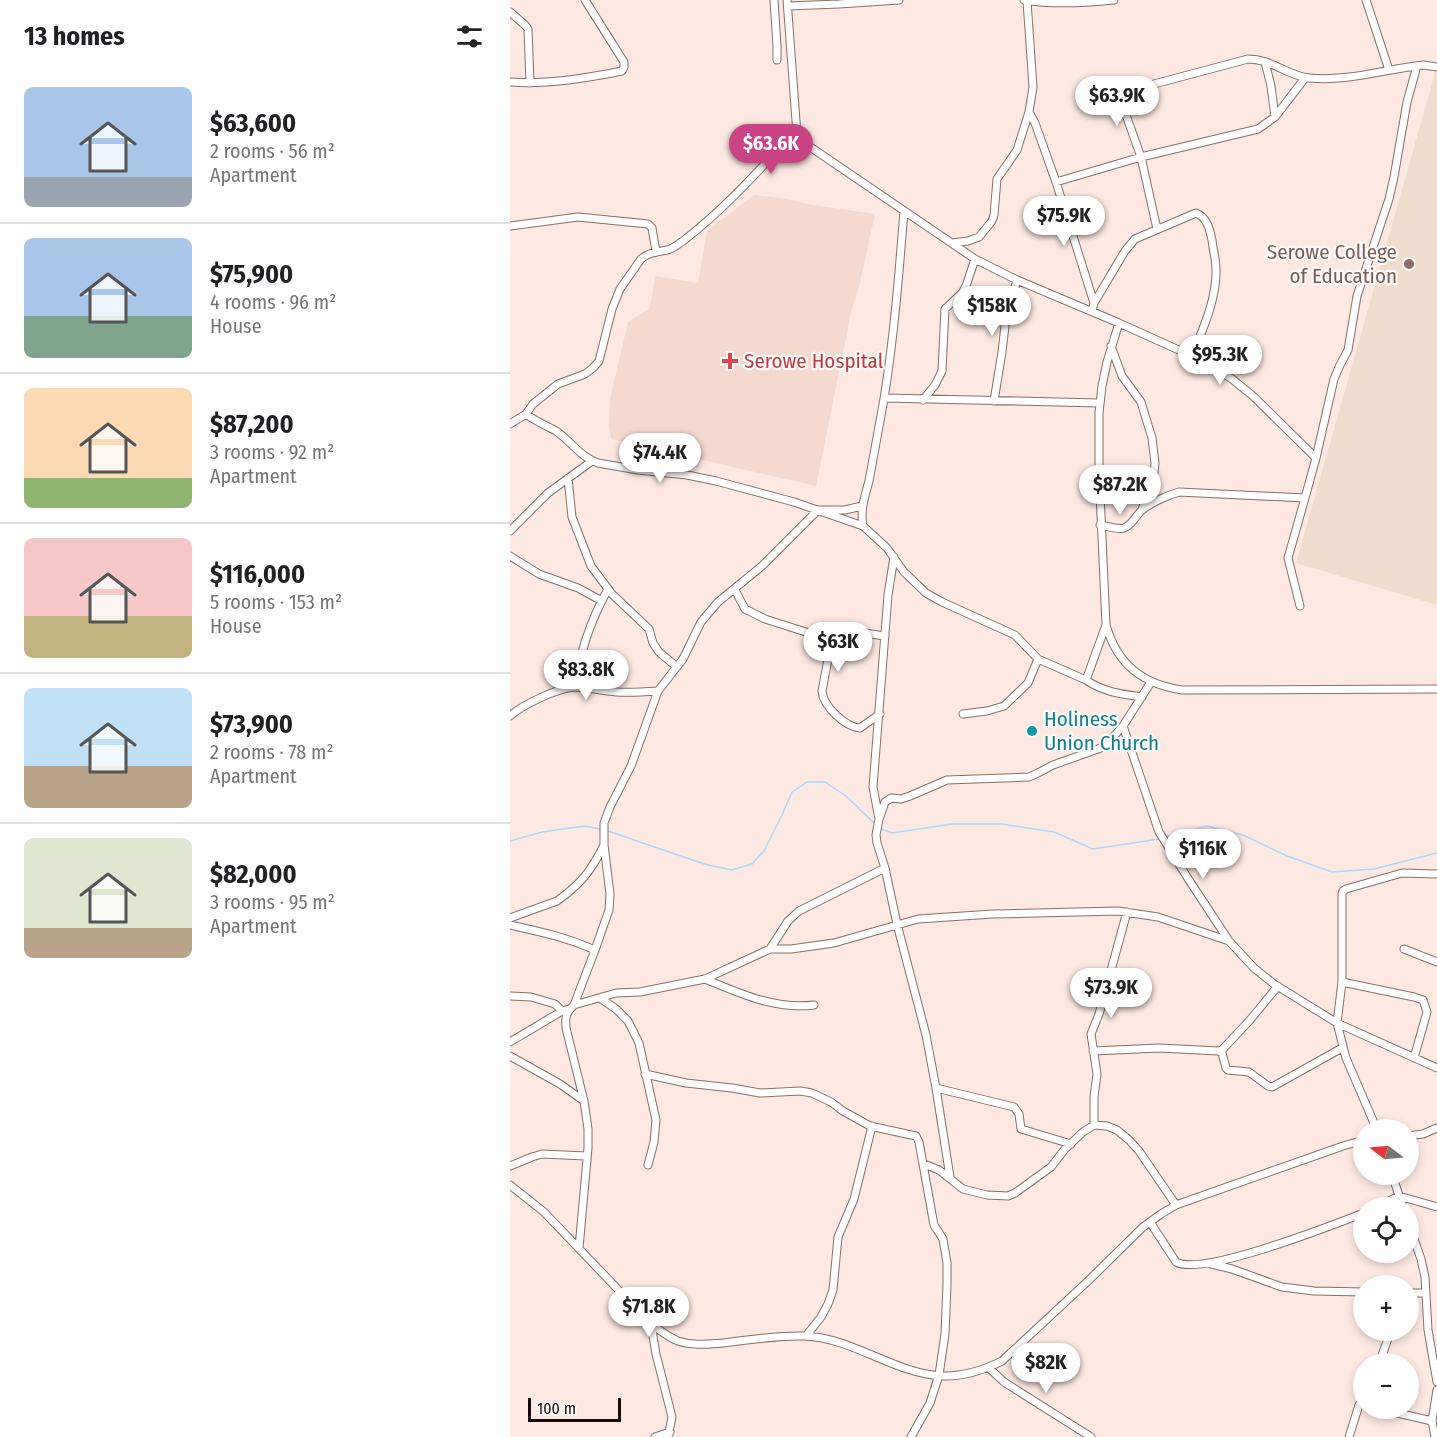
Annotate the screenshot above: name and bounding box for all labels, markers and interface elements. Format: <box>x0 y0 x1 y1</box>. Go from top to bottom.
icon: filters <box>453 20 486 53</box>
text: 13 homes <box>24 21 125 52</box>
pin: $63.9K <box>1068 76 1166 127</box>
text: $63.9K <box>1089 83 1145 107</box>
text: $63,600 <box>210 108 296 139</box>
icon: home <box>72 111 144 183</box>
pin: $63.6K <box>722 124 820 175</box>
text: $63.6K <box>743 131 799 155</box>
text: 2 rooms · 56 m² <box>210 139 335 163</box>
text: Apartment <box>210 163 297 187</box>
pin: $75.9K <box>1015 196 1113 247</box>
text: $75.9K <box>1037 203 1091 227</box>
place label: Serowe College of Education <box>1267 239 1397 289</box>
marker: Serowe College of Education <box>1402 257 1416 271</box>
text: $75,900 <box>210 259 293 290</box>
icon: home <box>72 262 144 334</box>
pin: $158K <box>950 286 1034 337</box>
text: 4 rooms · 96 m² <box>210 290 336 314</box>
text: $158K <box>967 293 1017 317</box>
text: House <box>210 314 262 338</box>
pin: $95.3K <box>1171 335 1269 386</box>
text: $95.3K <box>1192 342 1248 366</box>
place label: Serowe Hospital <box>744 348 884 374</box>
marker: Serowe Hospital <box>721 352 739 370</box>
text: $87,200 <box>210 409 294 440</box>
icon: home <box>72 412 144 484</box>
pin: $74.4K <box>611 433 709 484</box>
text: 3 rooms · 92 m² <box>210 440 334 464</box>
text: $74.4K <box>633 440 687 464</box>
text: Apartment <box>210 464 297 488</box>
pin: $87.2K <box>1071 465 1169 516</box>
text: $87.2K <box>1093 472 1147 496</box>
text: $116,000 <box>210 559 305 590</box>
icon: home <box>72 562 144 634</box>
text: 5 rooms · 153 m² <box>210 590 342 614</box>
text: House <box>210 614 262 638</box>
pin: $63K <box>802 622 874 673</box>
text: $63K <box>817 629 859 653</box>
pin: $83.8K <box>537 650 635 701</box>
text: $83.8K <box>558 657 614 681</box>
place label: Holiness Union Church <box>1044 706 1159 756</box>
text: $73,900 <box>210 709 293 740</box>
icon: home <box>72 712 144 784</box>
marker: Holiness Union Church <box>1025 724 1039 738</box>
text: 2 rooms · 78 m² <box>210 740 333 764</box>
text: Apartment <box>210 764 297 788</box>
pin: $116K <box>1161 829 1245 880</box>
text: $116K <box>1179 836 1227 860</box>
text: $82,000 <box>210 859 297 890</box>
icon: home <box>72 862 144 934</box>
text: 3 rooms · 95 m² <box>210 890 335 914</box>
text: Apartment <box>210 914 297 938</box>
pin: $73.9K <box>1062 968 1160 1019</box>
text: $73.9K <box>1084 975 1138 999</box>
north arrow <box>1353 1119 1419 1185</box>
map controls <box>1353 1119 1419 1419</box>
button: locate <box>1353 1197 1419 1263</box>
button: + <box>1353 1275 1419 1341</box>
pin: $71.8K <box>600 1287 698 1338</box>
text: $71.8K <box>622 1294 676 1318</box>
pin: $82K <box>1010 1343 1082 1394</box>
text: $82K <box>1025 1350 1067 1374</box>
button: − <box>1353 1353 1419 1419</box>
scale bar <box>528 1395 621 1422</box>
text: 100 m <box>537 1399 576 1418</box>

